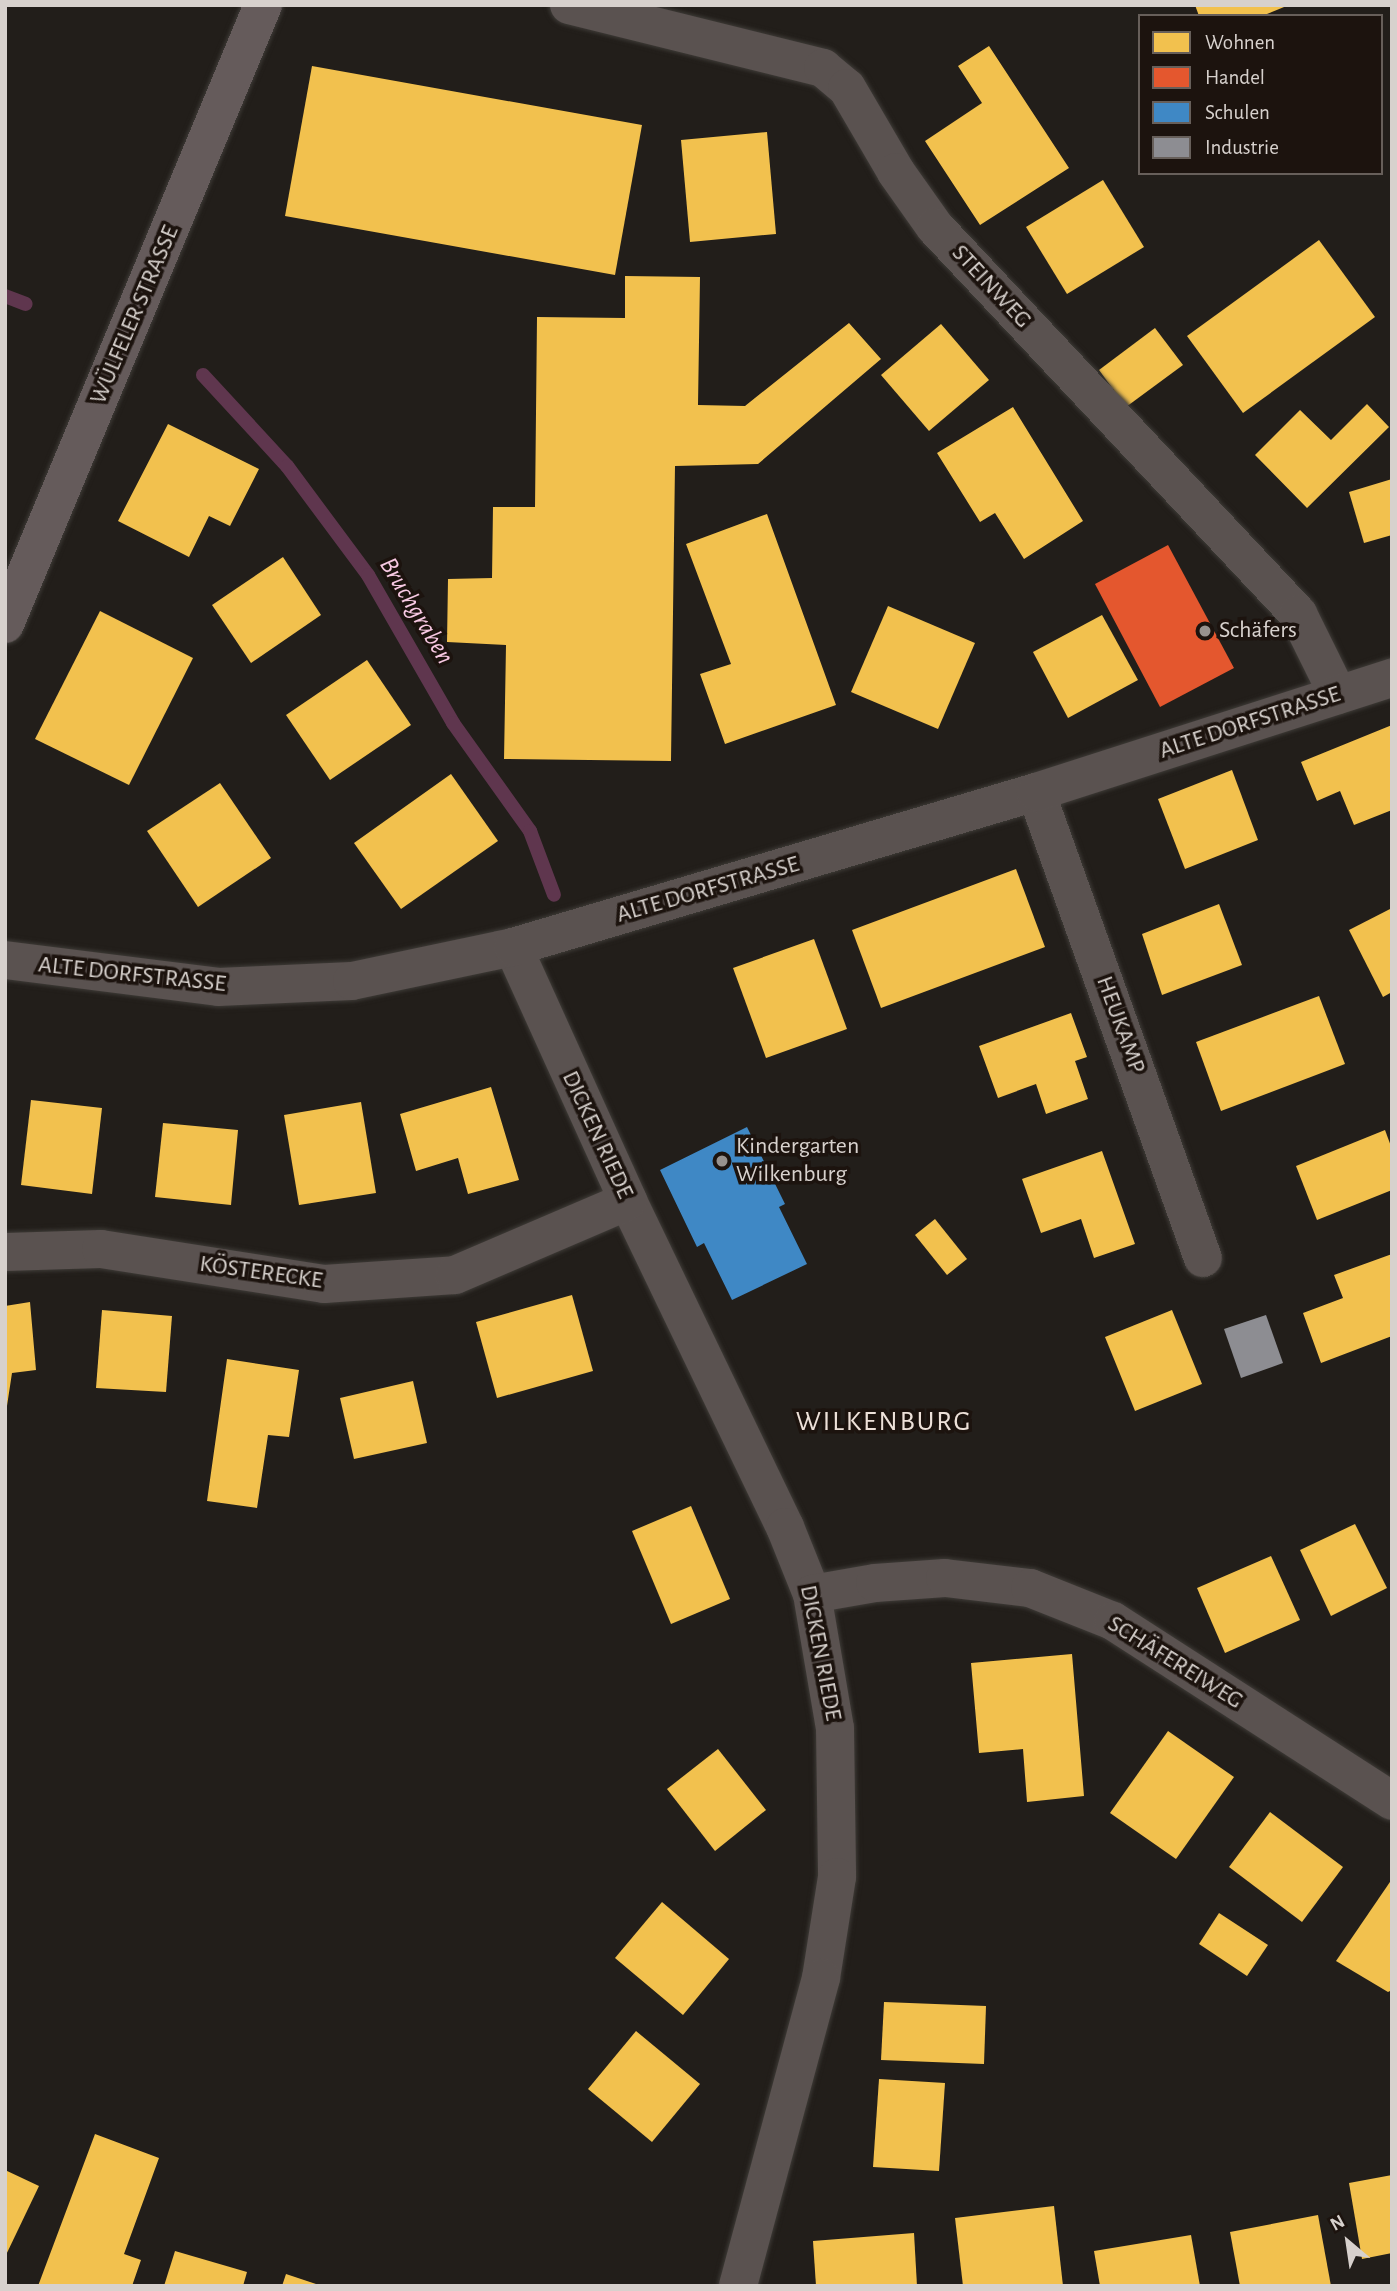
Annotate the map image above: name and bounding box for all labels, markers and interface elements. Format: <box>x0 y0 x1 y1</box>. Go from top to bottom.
legend <box>1138 14 1383 175</box>
text: Wohnen <box>1205 32 1275 53</box>
text: Handel <box>1205 67 1265 88</box>
text: Schulen <box>1205 102 1270 123</box>
text: Industrie <box>1205 137 1279 158</box>
street label: WÜLFELER STRASSE <box>84 221 186 409</box>
street label: STEINWEG <box>945 239 1037 335</box>
water label: Bruchgraben <box>372 552 460 670</box>
place label: Schäfers <box>1219 617 1297 645</box>
marker: Schäfers <box>1197 623 1213 639</box>
street label: ALTE DORFSTRASSE <box>1156 680 1344 766</box>
street label: ALTE DORFSTRASSE <box>613 850 803 930</box>
street label: ALTE DORFSTRASSE <box>37 951 227 999</box>
street label: HEUKAMP <box>1089 972 1151 1078</box>
street label: DICKEN RIEDE <box>555 1067 639 1203</box>
place label: Kindergarten Wilkenburg <box>736 1133 859 1189</box>
marker: Kindergarten Wilkenburg <box>714 1153 730 1169</box>
street label: KÖSTERECKE <box>198 1250 324 1296</box>
district label: WILKENBURG <box>797 1405 971 1439</box>
street label: DICKEN RIEDE <box>793 1583 847 1723</box>
street label: SCHÄFEREIWEG <box>1102 1610 1248 1716</box>
north arrow <box>1313 2207 1383 2277</box>
text: N <box>1327 2212 1348 2235</box>

